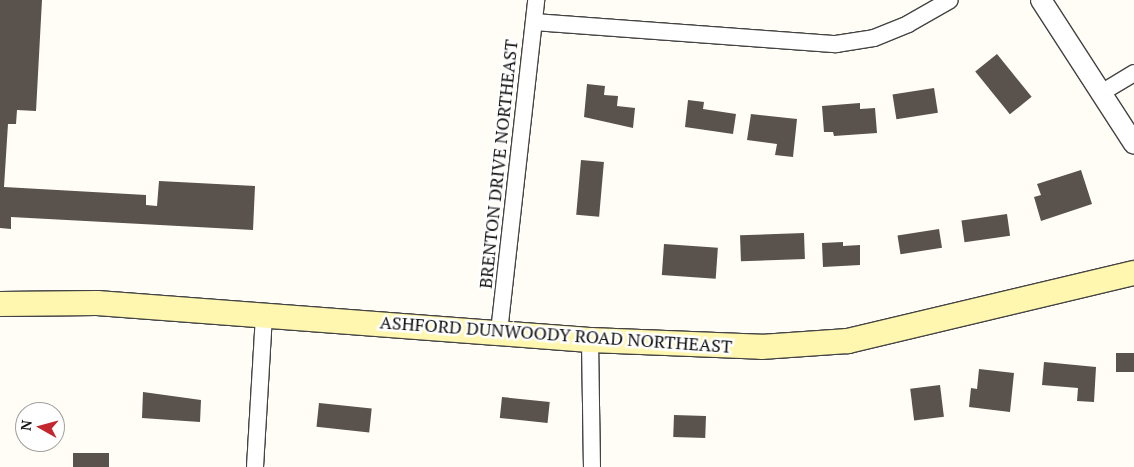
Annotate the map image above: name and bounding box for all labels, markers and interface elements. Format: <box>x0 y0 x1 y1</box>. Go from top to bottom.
street label: BRENTON DRIVE NORTHEAST <box>474 38 522 290</box>
street label: ASHFORD DUNWOODY ROAD NORTHEAST <box>379 311 733 357</box>
north arrow <box>15 402 65 452</box>
text: N <box>16 419 36 432</box>

